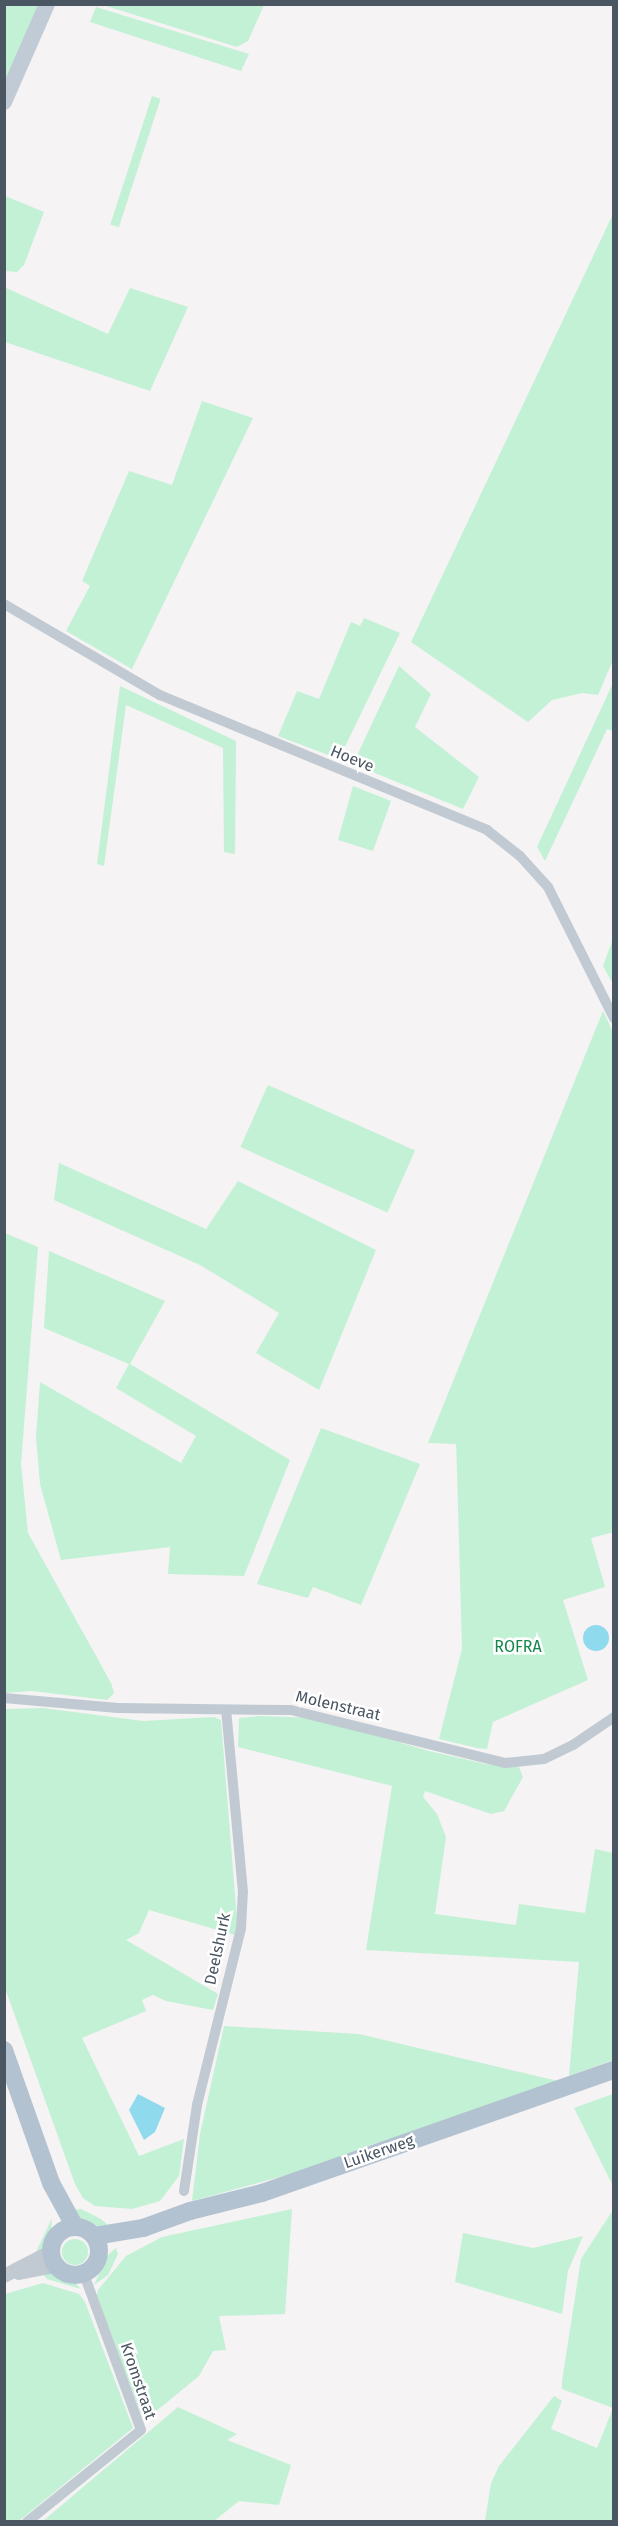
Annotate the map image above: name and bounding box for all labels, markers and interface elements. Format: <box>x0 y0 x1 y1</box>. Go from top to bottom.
street label: Hoeve <box>327 742 377 776</box>
park label: ROFRA <box>494 1637 542 1657</box>
street label: Molenstraat <box>294 1687 382 1725</box>
street label: Deelshurk <box>201 1911 235 1987</box>
street label: Luikerweg <box>341 2131 417 2173</box>
street label: Kromstraat <box>116 2340 160 2422</box>

